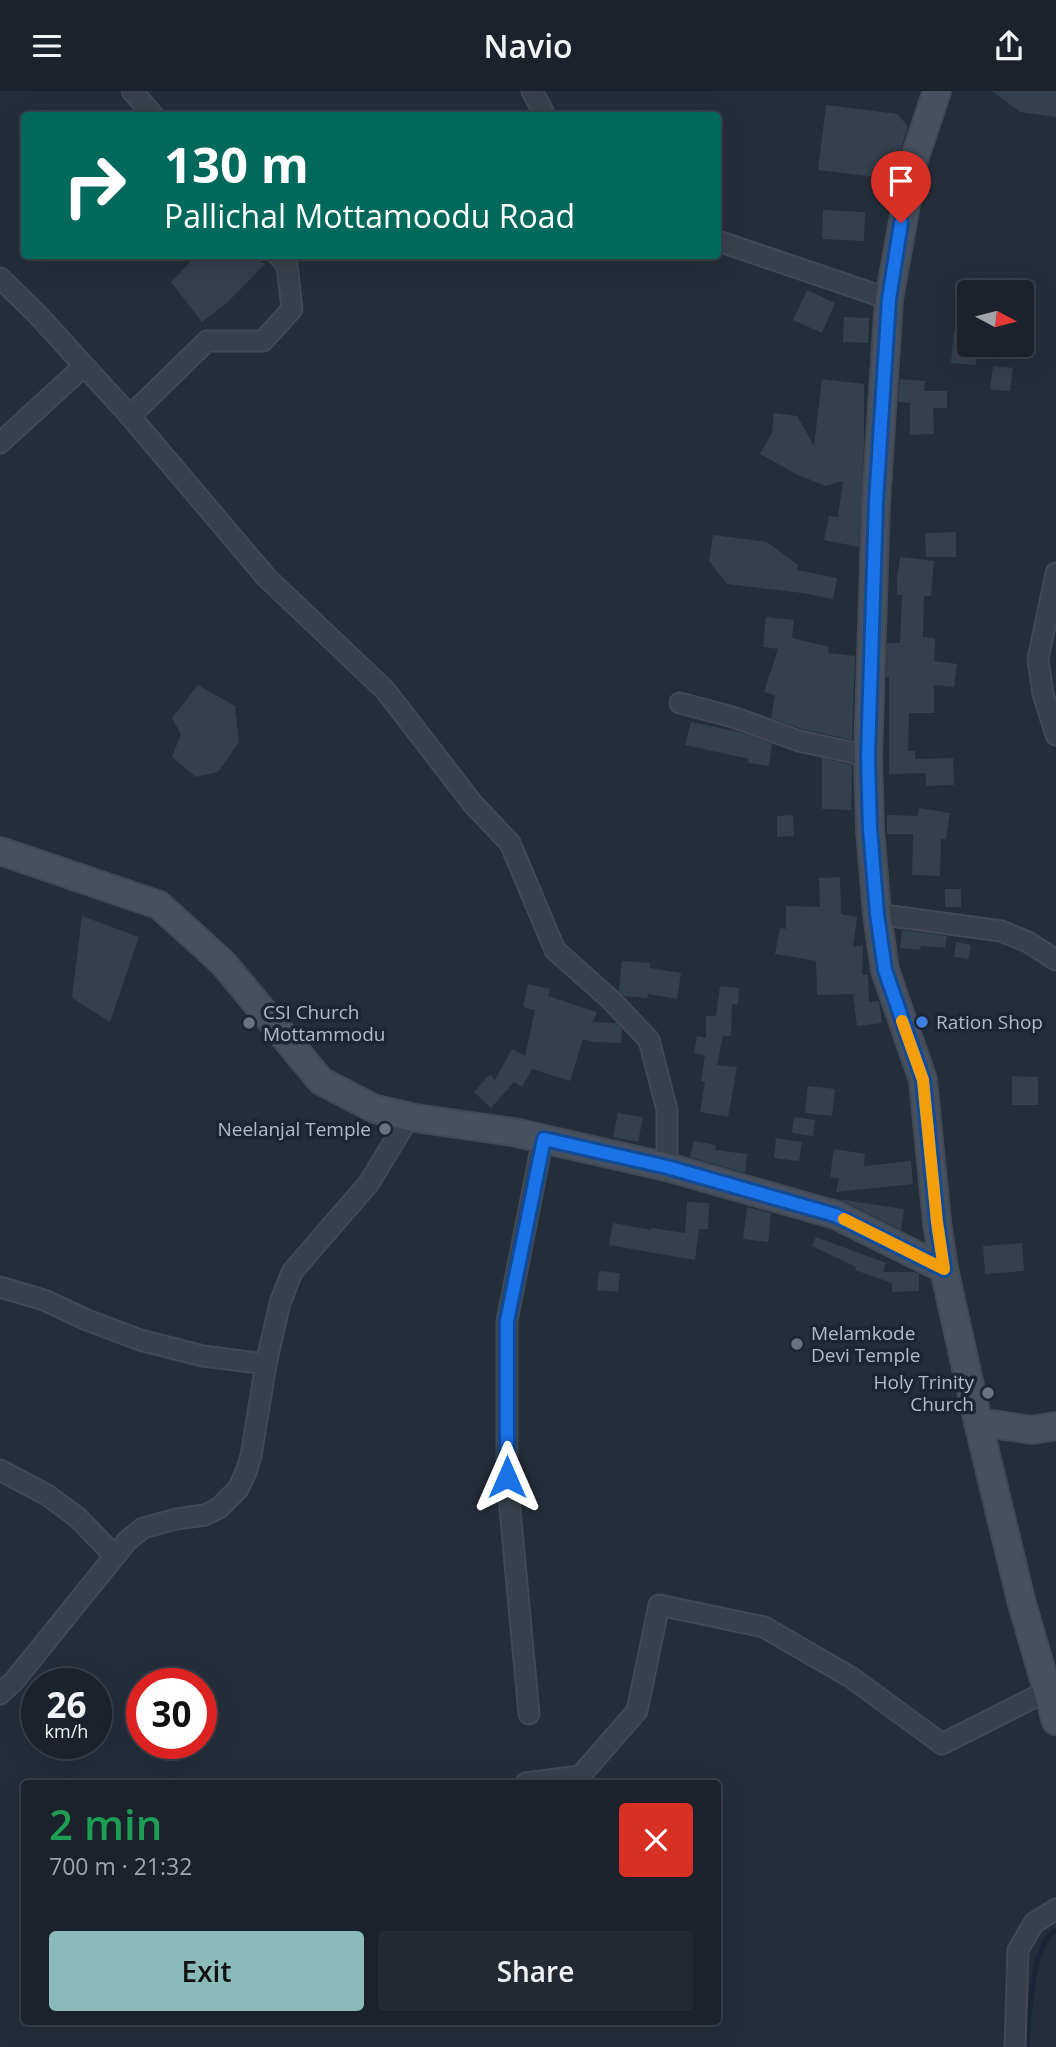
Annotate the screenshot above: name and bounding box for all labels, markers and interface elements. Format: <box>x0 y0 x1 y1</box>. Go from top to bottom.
text: Navio <box>483 24 573 67</box>
icon: menu <box>28 27 66 65</box>
icon: share <box>990 27 1028 65</box>
text: 130 m <box>164 131 309 197</box>
icon: right <box>49 140 140 231</box>
pin <box>871 151 931 223</box>
icon: arrive <box>882 162 920 200</box>
text: Pallichal Mottamoodu Road <box>164 194 575 237</box>
north arrow <box>957 280 1034 357</box>
map controls <box>957 280 1034 357</box>
place label: CSI Church Mottammodu <box>263 999 386 1047</box>
place label: Ration Shop <box>936 1009 1043 1035</box>
marker: Ration Shop <box>914 1014 930 1030</box>
marker: CSI Church Mottammodu <box>241 1015 257 1031</box>
place label: Neelanjal Temple <box>217 1116 371 1142</box>
marker: Neelanjal Temple <box>377 1121 393 1137</box>
place label: Melamkode Devi Temple <box>811 1320 921 1368</box>
marker: Melamkode Devi Temple <box>789 1336 805 1352</box>
place label: Holy Trinity Church <box>874 1369 974 1417</box>
marker: Holy Trinity Church <box>980 1385 996 1401</box>
position arrow <box>470 1440 544 1514</box>
speed limit sign: 30 <box>126 1668 217 1759</box>
text: 26 <box>46 1681 87 1728</box>
text: km/h <box>45 1719 88 1743</box>
text: 2 min <box>49 1795 162 1852</box>
button: close <box>619 1803 693 1877</box>
text: 700 m · 21:32 <box>49 1850 192 1882</box>
button: Exit <box>49 1931 364 2011</box>
button: Share <box>378 1931 693 2011</box>

